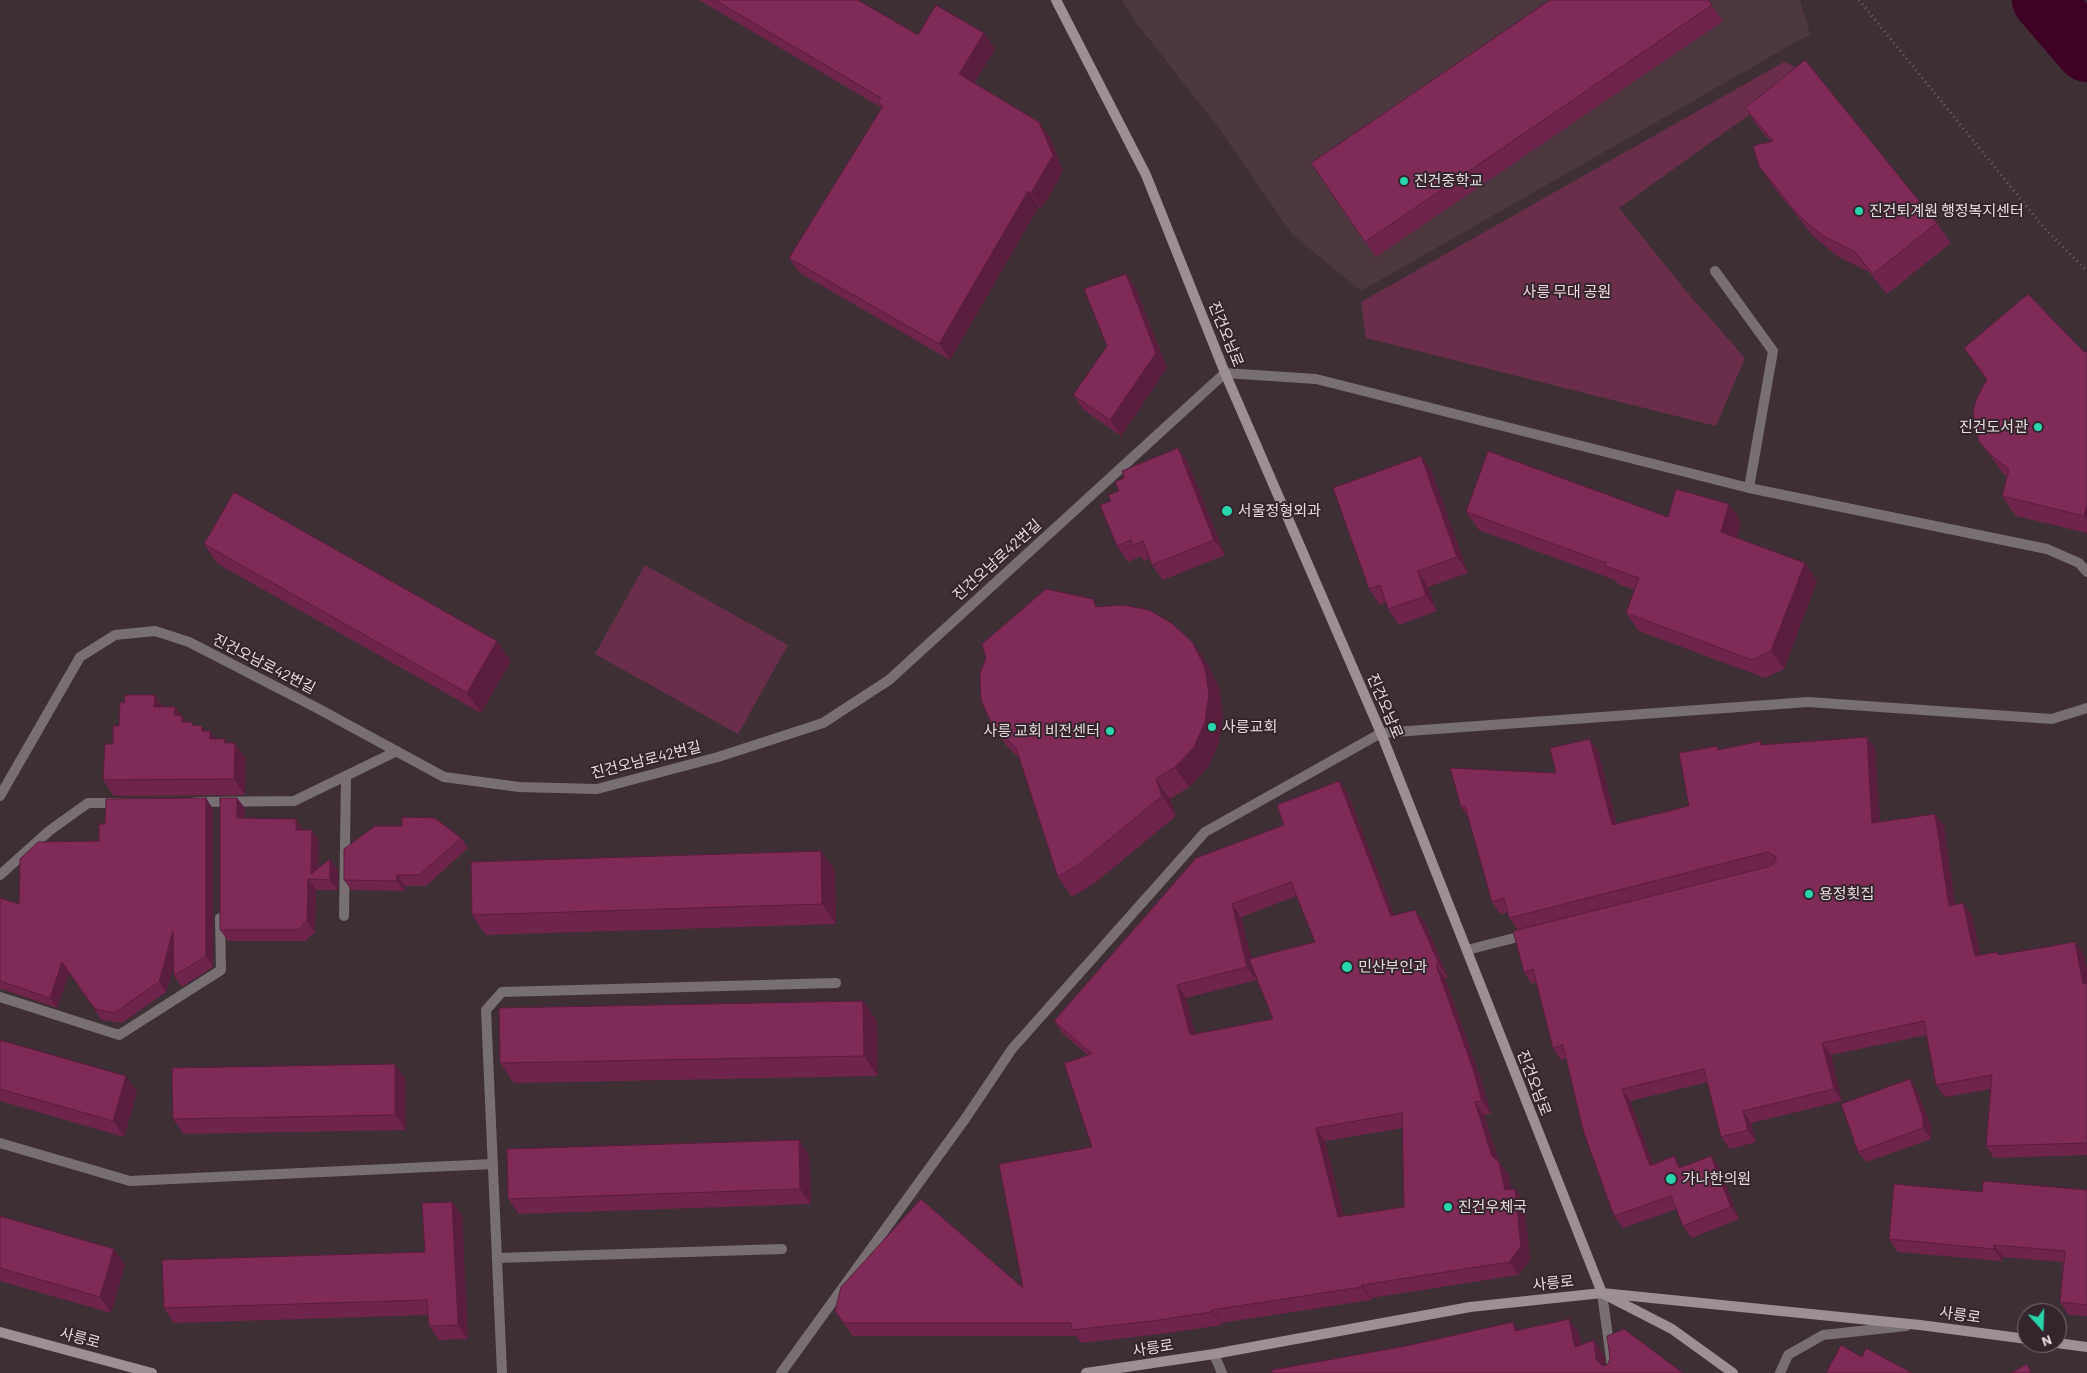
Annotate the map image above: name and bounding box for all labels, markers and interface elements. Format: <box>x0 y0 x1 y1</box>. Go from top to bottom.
place label: 진건중학교 <box>1414 172 1483 190</box>
marker: 진건중학교 <box>1398 175 1410 187</box>
place label: 진건퇴계원 행정복지센터 <box>1869 202 2024 220</box>
marker: 진건퇴계원 행정복지센터 <box>1853 205 1865 217</box>
park label: 사릉 무대 공원 <box>1523 283 1611 301</box>
street label: 진건오남로 <box>1205 299 1247 369</box>
place label: 진건도서관 <box>1959 418 2028 436</box>
marker: 진건도서관 <box>2032 421 2044 433</box>
place label: 서울정형외과 <box>1238 502 1321 520</box>
marker: 서울정형외과 <box>1220 504 1234 518</box>
street label: 진건오남로42번길 <box>949 516 1045 604</box>
street label: 진건오남로42번길 <box>210 630 318 698</box>
street label: 진건오남로 <box>1363 671 1407 741</box>
place label: 사릉교회 <box>1222 718 1277 736</box>
marker: 사릉교회 <box>1206 721 1218 733</box>
place label: 사릉 교회 비전센터 <box>984 722 1100 740</box>
marker: 사릉 교회 비전센터 <box>1104 725 1116 737</box>
street label: 진건오남로42번길 <box>589 738 703 782</box>
place label: 용정횟집 <box>1819 885 1874 903</box>
marker: 용정횟집 <box>1803 888 1815 900</box>
place label: 민산부인과 <box>1358 958 1427 976</box>
marker: 민산부인과 <box>1340 960 1354 974</box>
street label: 진건오남로 <box>1513 1048 1555 1118</box>
place label: 가나한의원 <box>1682 1170 1751 1188</box>
marker: 가나한의원 <box>1664 1172 1678 1186</box>
place label: 진건우체국 <box>1458 1198 1527 1216</box>
marker: 진건우체국 <box>1442 1201 1454 1213</box>
street label: 사릉로 <box>1531 1272 1575 1294</box>
street label: 사릉로 <box>1938 1303 1982 1327</box>
north arrow <box>2017 1303 2067 1353</box>
street label: 사릉로 <box>58 1324 102 1352</box>
text: N <box>2040 1332 2054 1351</box>
street label: 사릉로 <box>1131 1336 1175 1360</box>

